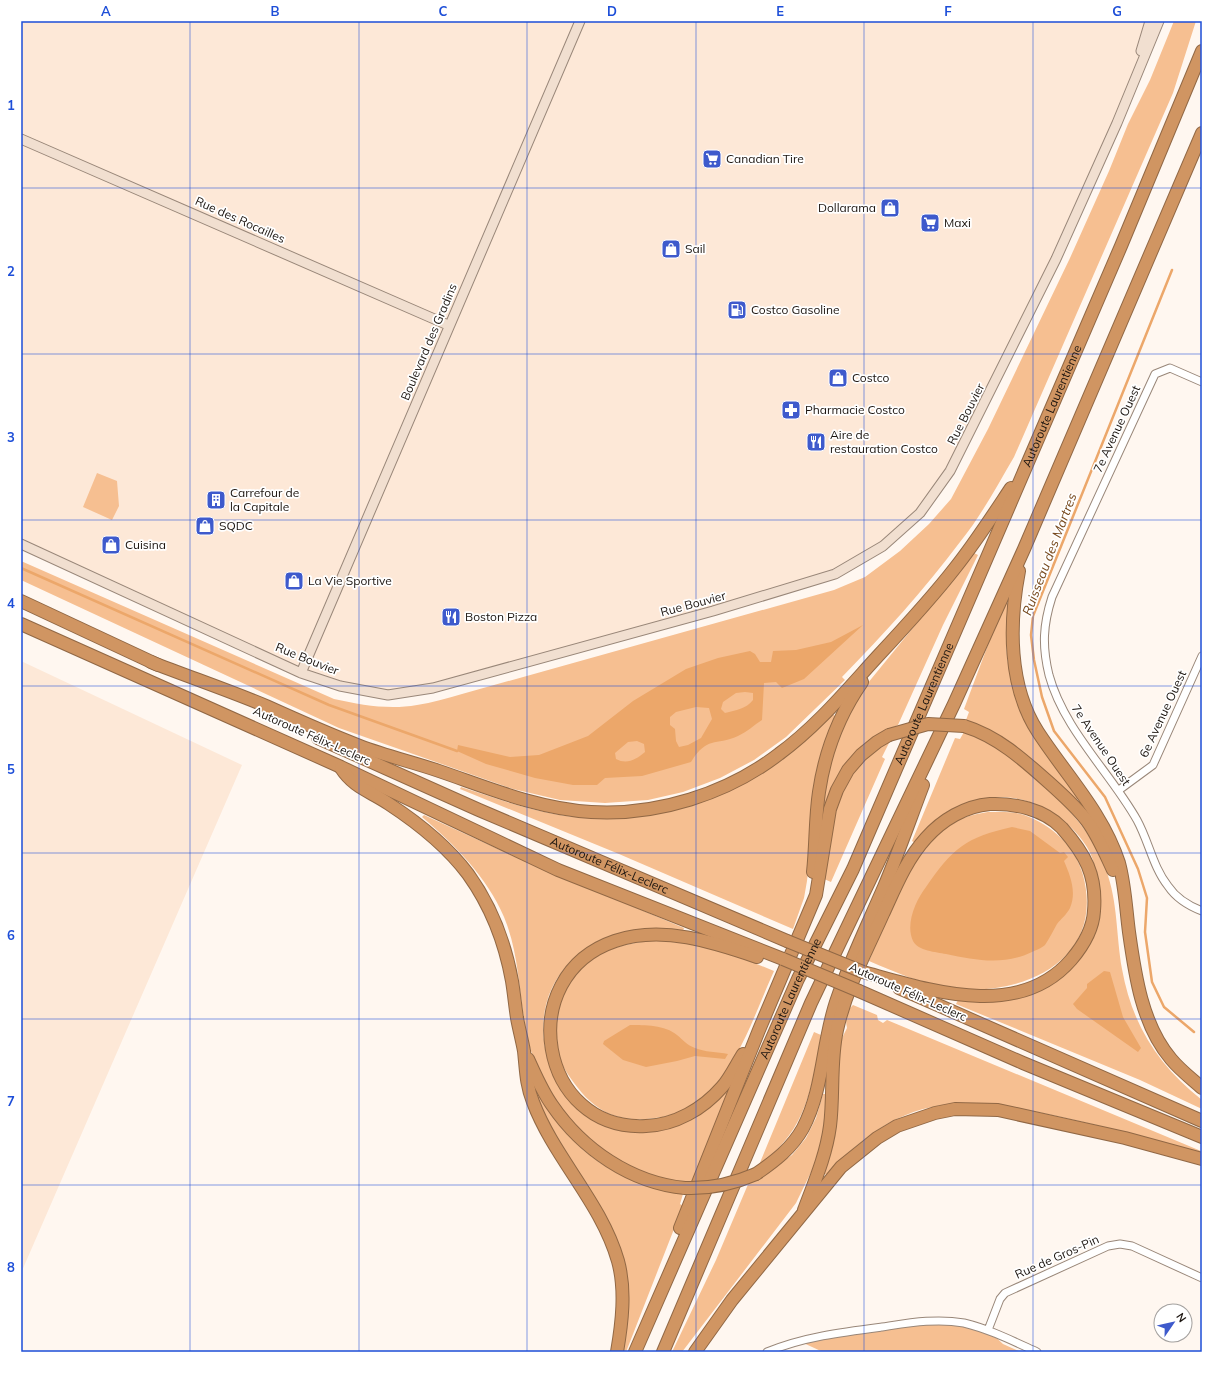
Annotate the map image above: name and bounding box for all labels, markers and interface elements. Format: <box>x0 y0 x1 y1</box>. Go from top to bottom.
text: A <box>101 3 111 19</box>
text: B <box>271 3 280 19</box>
text: C <box>439 3 448 19</box>
text: D <box>607 3 617 19</box>
text: E <box>776 3 784 19</box>
text: F <box>944 3 952 19</box>
text: G <box>1112 3 1122 19</box>
text: 1 <box>7 97 15 113</box>
supermarket icon: Canadian Tire <box>701 148 723 170</box>
place label: Canadian Tire <box>726 151 804 166</box>
street label: Rue des Rocailles <box>193 193 288 246</box>
shop icon: Dollarama <box>879 197 901 219</box>
place label: Dollarama <box>818 200 876 215</box>
supermarket icon: Maxi <box>919 212 941 234</box>
place label: Maxi <box>944 215 971 230</box>
shop icon: Sail <box>660 238 682 260</box>
place label: Sail <box>685 241 705 256</box>
text: 2 <box>7 263 15 279</box>
street label: Boulevard des Gradins <box>397 281 460 402</box>
fuel station icon: Costco Gasoline <box>726 299 748 321</box>
place label: Costco Gasoline <box>751 302 840 317</box>
street label: Autoroute Laurentienne <box>1019 343 1085 469</box>
shop icon: Costco <box>827 367 849 389</box>
place label: Costco <box>852 370 889 385</box>
street label: Rue Bouvier <box>944 380 988 447</box>
street label: 7e Avenue Ouest <box>1090 383 1143 475</box>
pharmacy icon: Pharmacie Costco <box>780 399 802 421</box>
place label: Pharmacie Costco <box>805 402 905 417</box>
place label: Aire de restauration Costco <box>830 427 938 456</box>
text: 3 <box>7 429 15 445</box>
restaurant icon: Aire de restauration Costco <box>805 431 827 453</box>
place label: Carrefour de la Capitale <box>230 485 299 514</box>
building icon: Carrefour de la Capitale <box>205 489 227 511</box>
water label: Ruisseau des Martres <box>1018 491 1080 617</box>
shop icon: SQDC <box>194 515 216 537</box>
place label: SQDC <box>219 518 253 533</box>
shop icon: Cuisina <box>100 534 122 556</box>
place label: Cuisina <box>125 537 166 552</box>
shop icon: La Vie Sportive <box>283 570 305 592</box>
place label: La Vie Sportive <box>308 573 392 588</box>
street label: Rue Bouvier <box>659 587 728 619</box>
text: 4 <box>7 595 15 611</box>
restaurant icon: Boston Pizza <box>440 606 462 628</box>
place label: Boston Pizza <box>465 609 537 624</box>
street label: Rue Bouvier <box>273 639 342 678</box>
street label: Autoroute Laurentienne <box>891 640 957 767</box>
street label: 6e Avenue Ouest <box>1136 668 1189 760</box>
street label: 7e Avenue Ouest <box>1069 701 1134 788</box>
street label: Autoroute Félix-Leclerc <box>251 703 373 768</box>
text: 5 <box>7 761 15 777</box>
street label: Autoroute Félix-Leclerc <box>548 833 671 897</box>
text: 6 <box>7 927 15 943</box>
street label: Autoroute Laurentienne <box>756 935 824 1061</box>
street label: Autoroute Félix-Leclerc <box>847 959 969 1024</box>
text: 7 <box>7 1093 15 1109</box>
street label: Rue de Gros-Pin <box>1012 1231 1101 1282</box>
text: 8 <box>7 1259 15 1275</box>
north arrow <box>1153 1303 1193 1343</box>
text: N <box>1173 1310 1189 1325</box>

